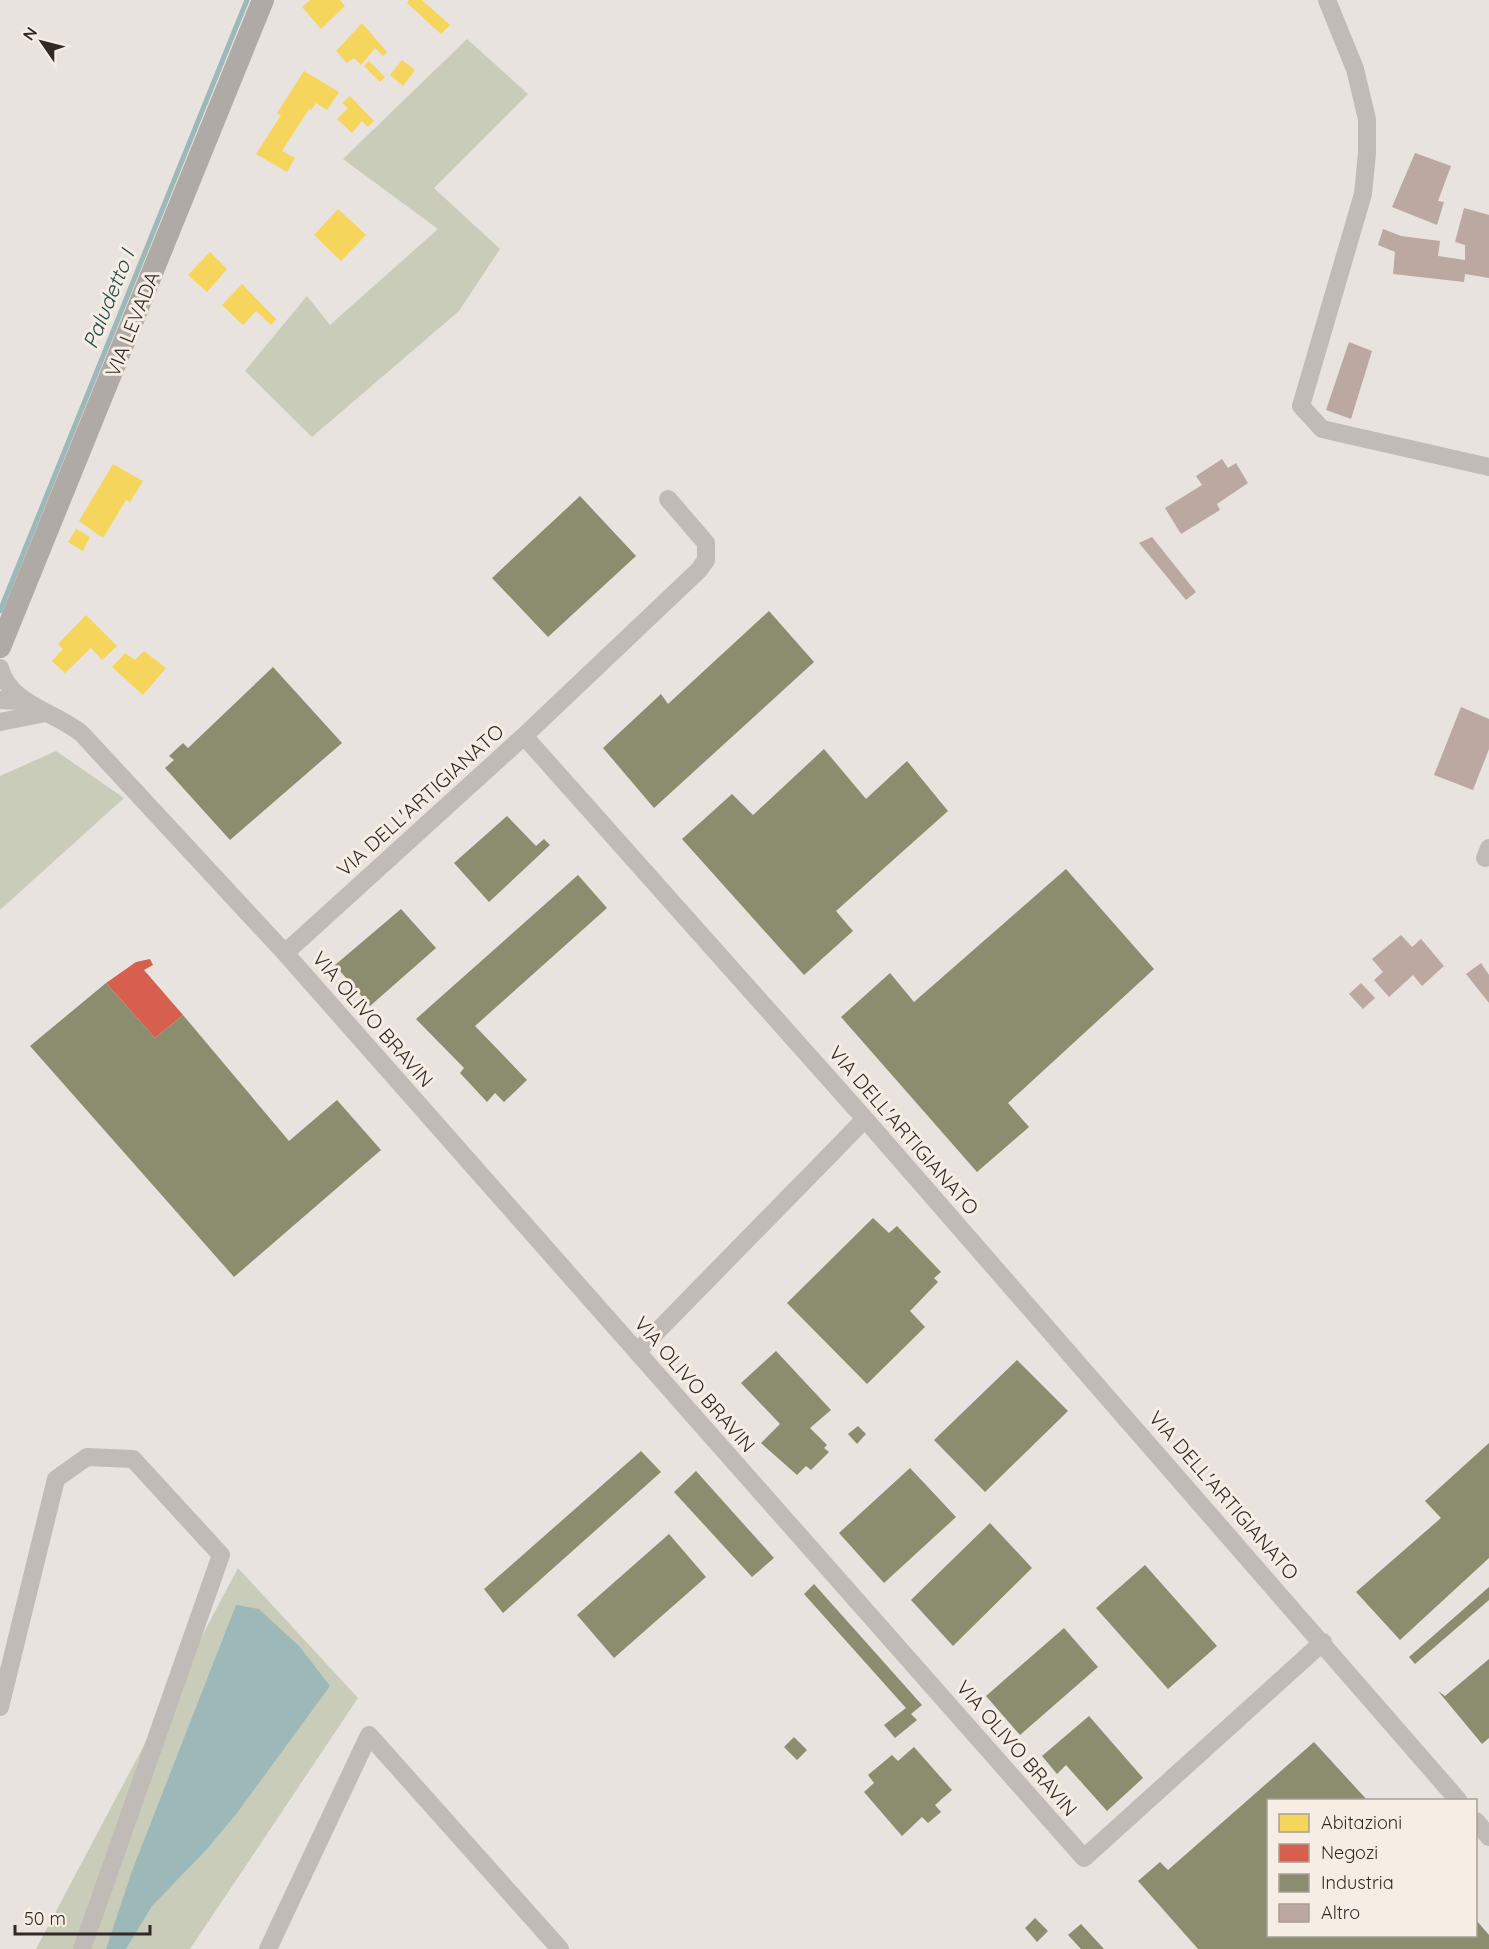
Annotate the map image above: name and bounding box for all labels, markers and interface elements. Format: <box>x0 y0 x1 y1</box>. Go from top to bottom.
north arrow <box>12 12 72 72</box>
text: N <box>18 23 41 44</box>
water label: Paludetto I <box>76 244 140 352</box>
street label: VIA LEVADA <box>100 268 164 380</box>
street label: VIA DELL'ARTIGIANATO <box>331 718 509 882</box>
street label: VIA OLIVO BRAVIN <box>307 946 439 1092</box>
street label: VIA DELL'ARTIGIANATO <box>824 1040 984 1220</box>
street label: VIA OLIVO BRAVIN <box>629 1311 761 1457</box>
street label: VIA DELL'ARTIGIANATO <box>1144 1405 1304 1585</box>
street label: VIA OLIVO BRAVIN <box>951 1675 1083 1821</box>
legend <box>1267 1799 1477 1937</box>
text: Abitazioni <box>1321 1811 1402 1834</box>
text: Negozi <box>1321 1841 1378 1864</box>
text: Industria <box>1321 1871 1394 1894</box>
scale bar <box>15 1898 150 1936</box>
text: Altro <box>1321 1901 1360 1924</box>
text: 50 m <box>24 1907 66 1930</box>

